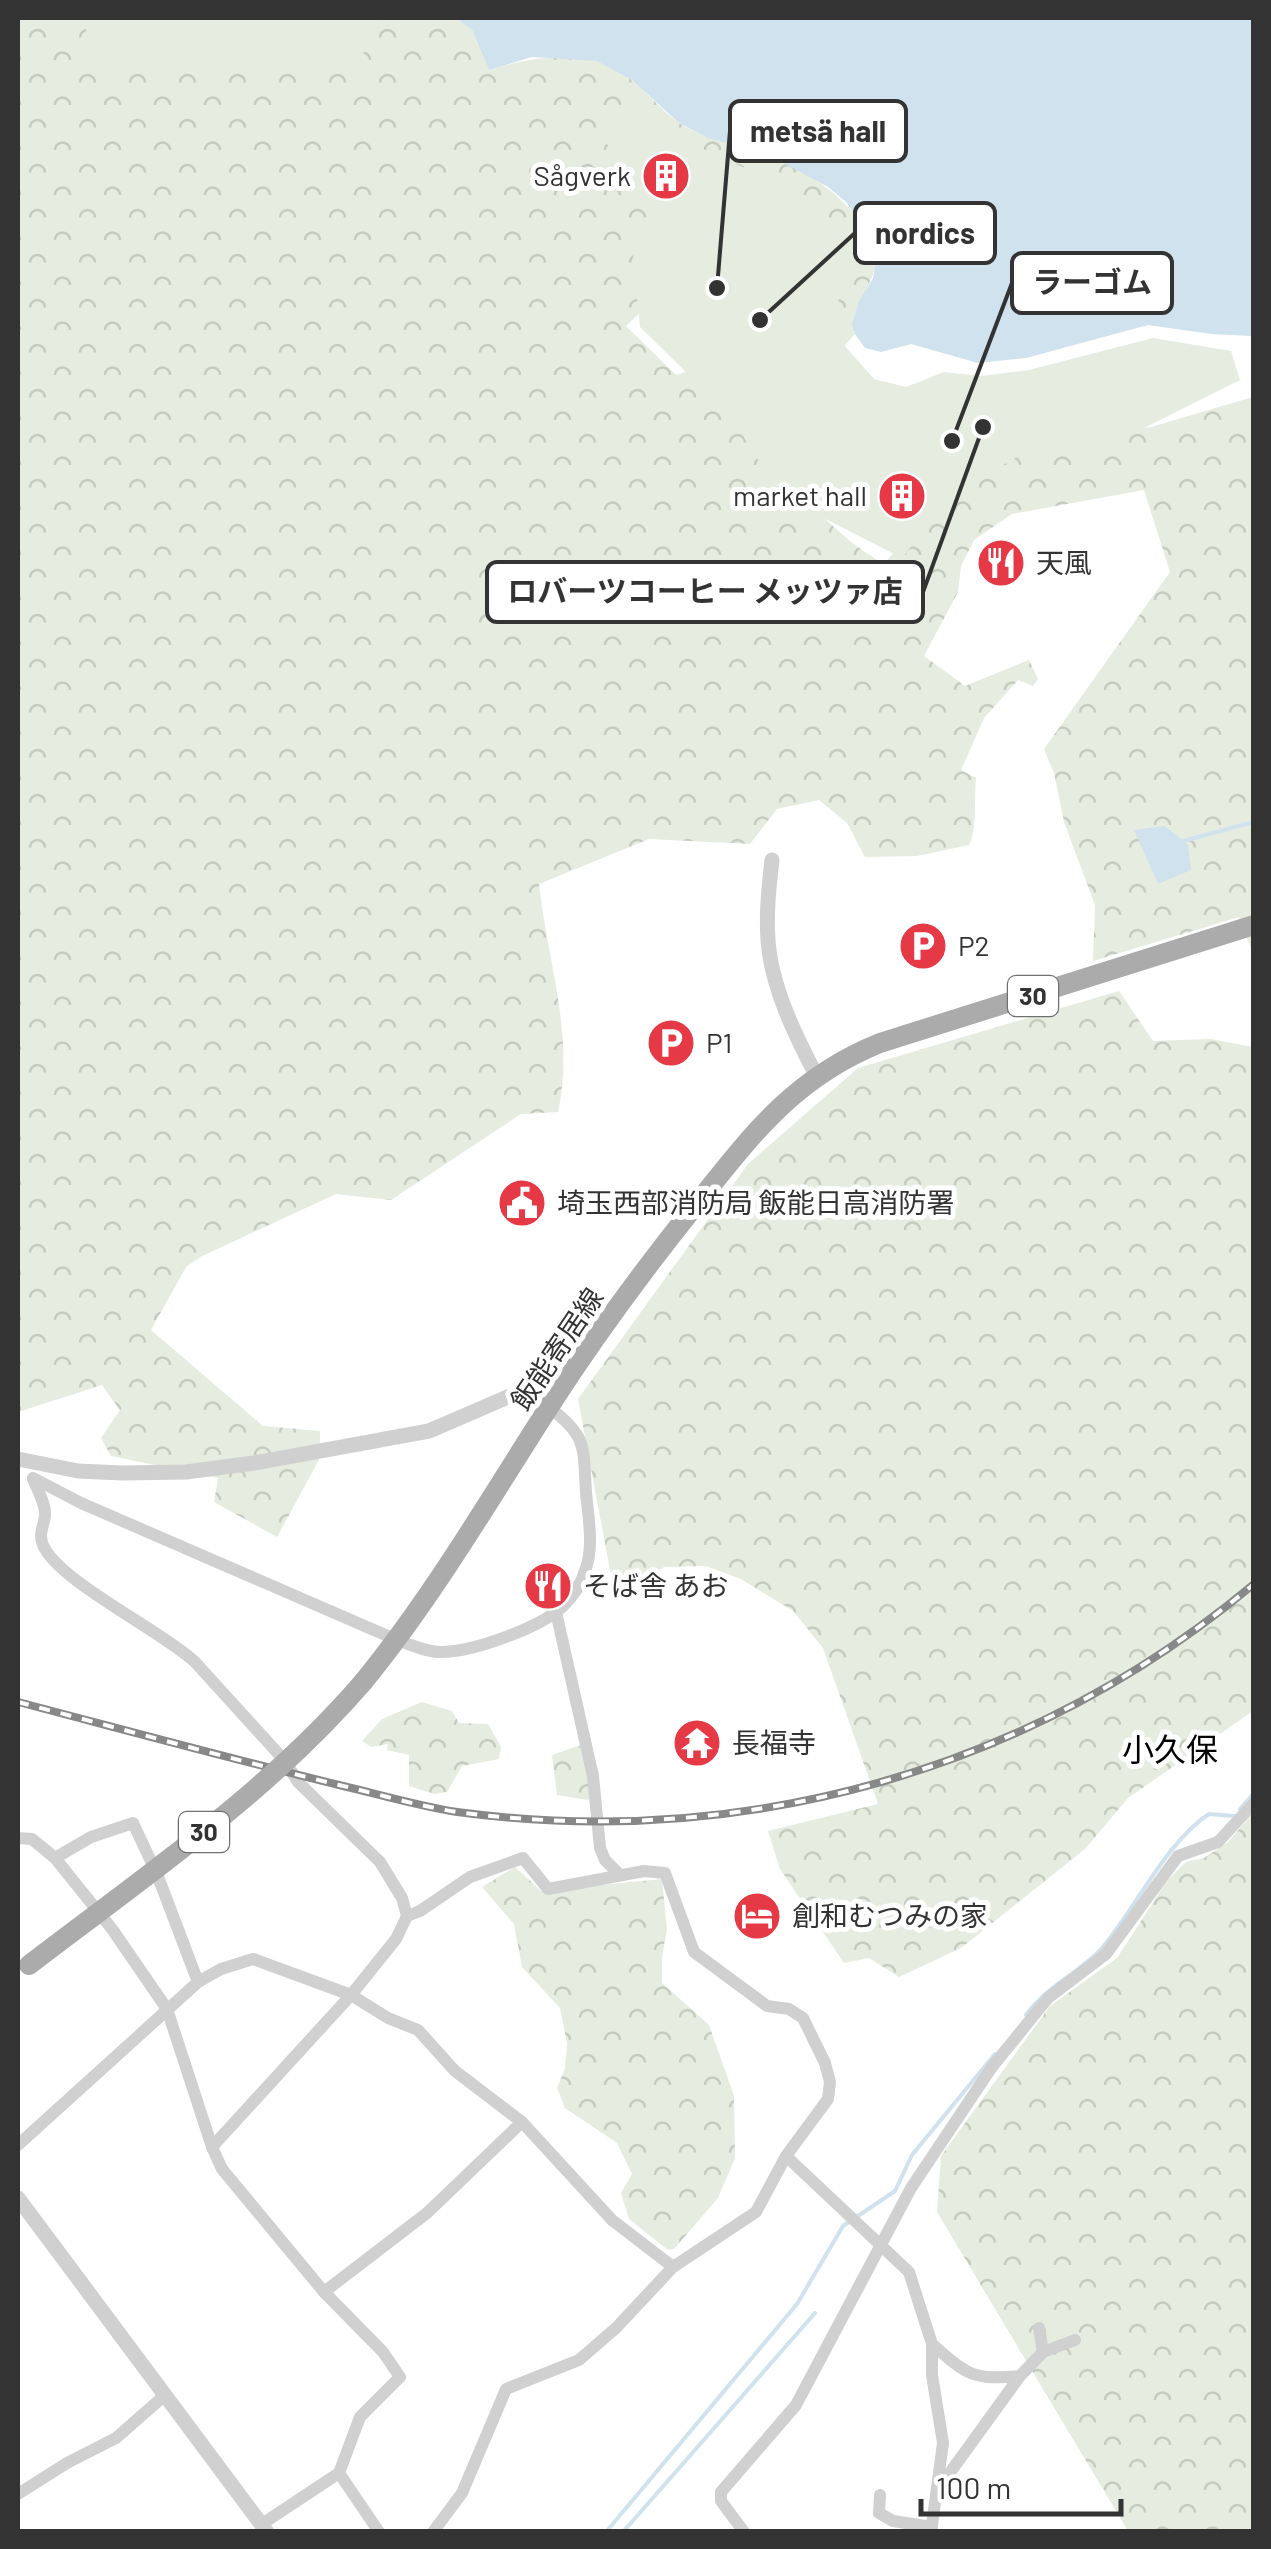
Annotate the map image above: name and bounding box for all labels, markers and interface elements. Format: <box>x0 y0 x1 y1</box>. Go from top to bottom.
callout: metsä hall <box>730 101 906 161</box>
text: metsä hall <box>750 112 886 148</box>
building icon: Sågverk <box>640 150 692 202</box>
place label: Sågverk <box>533 158 631 192</box>
callout: nordics <box>855 203 995 263</box>
text: nordics <box>875 214 975 250</box>
callout: ラーゴム <box>1012 253 1172 313</box>
text: ラーゴム <box>1032 263 1152 299</box>
building icon: market hall <box>876 470 928 522</box>
place label: market hall <box>733 478 867 512</box>
restaurant icon: 天風 <box>975 537 1027 589</box>
place label: 天風 <box>1036 545 1092 579</box>
callout: ロバーツコーヒー メッツァ店 <box>487 562 923 622</box>
text: ロバーツコーヒー メッツァ店 <box>507 572 903 608</box>
parking icon: P2 <box>897 920 949 972</box>
place label: P2 <box>958 928 990 962</box>
road number: 30 <box>1008 976 1058 1016</box>
parking icon: P1 <box>645 1017 697 1069</box>
place label: P1 <box>706 1025 732 1059</box>
public building icon: 埼玉西部消防局 飯能日高消防署 <box>496 1177 548 1229</box>
place label: 埼玉西部消防局 飯能日高消防署 <box>557 1185 955 1219</box>
street label: 飯能寄居線 <box>503 1281 609 1416</box>
restaurant icon: そば舎 あお <box>522 1560 574 1612</box>
place label: そば舎 あお <box>583 1568 729 1602</box>
temple icon: 長福寺 <box>671 1717 723 1769</box>
place label: 長福寺 <box>732 1725 816 1759</box>
district label: 小久保 <box>1122 1729 1218 1767</box>
road number: 30 <box>179 1812 229 1852</box>
hotel icon: 創和むつみの家 <box>731 1890 783 1942</box>
place label: 創和むつみの家 <box>792 1898 988 1932</box>
scale bar <box>921 2454 1121 2516</box>
text: 100 m <box>936 2469 1011 2505</box>

